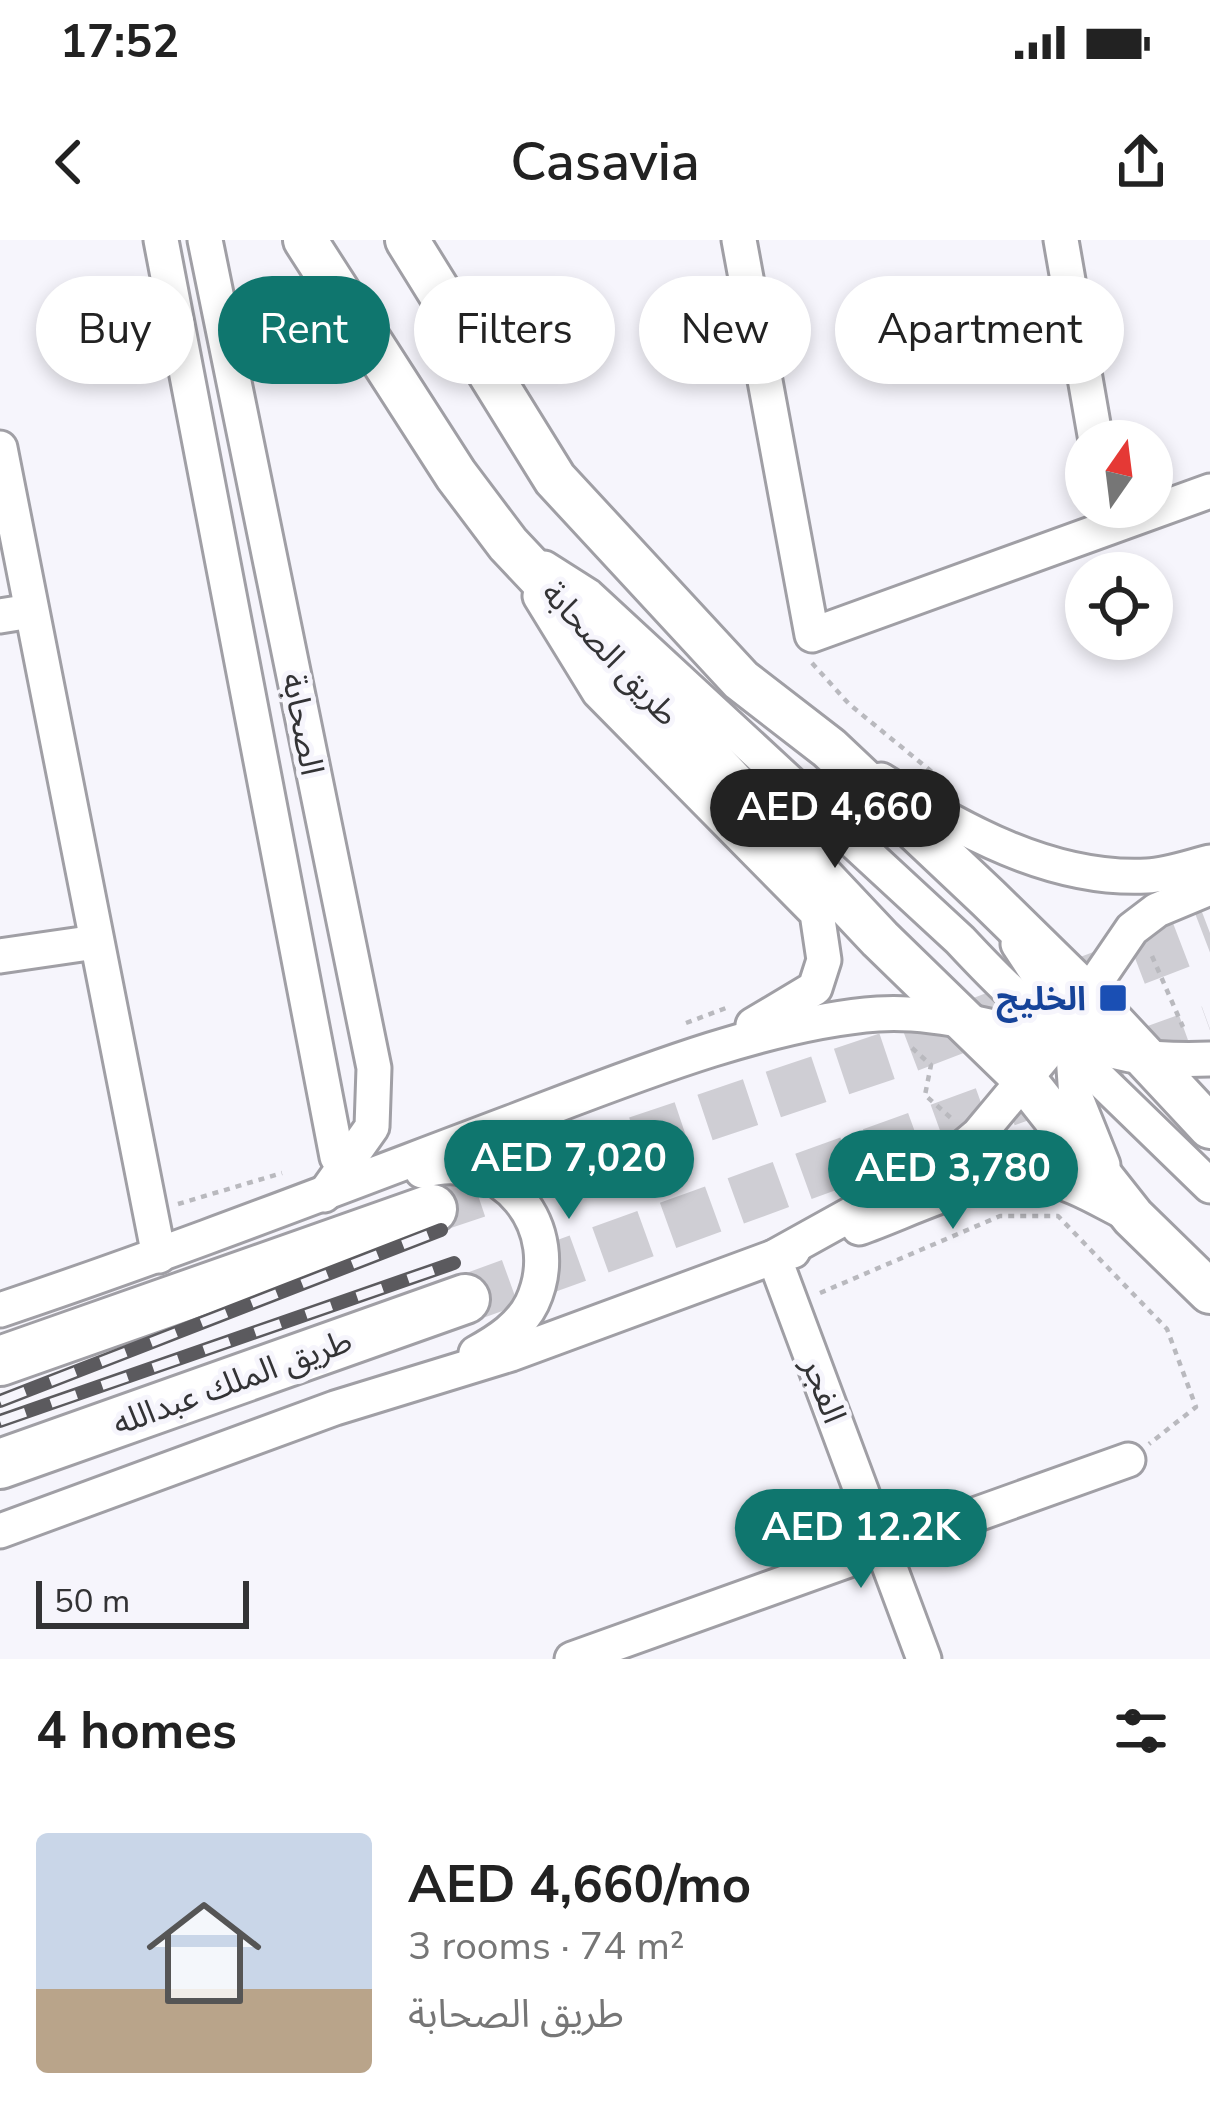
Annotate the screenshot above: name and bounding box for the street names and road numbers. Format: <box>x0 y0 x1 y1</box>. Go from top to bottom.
street label: طريق الصحابة <box>531 572 689 736</box>
street label: الصحابة <box>271 669 334 779</box>
street label: طريق الملك عبدالله <box>107 1318 358 1447</box>
street label: الفجر <box>790 1350 857 1430</box>

